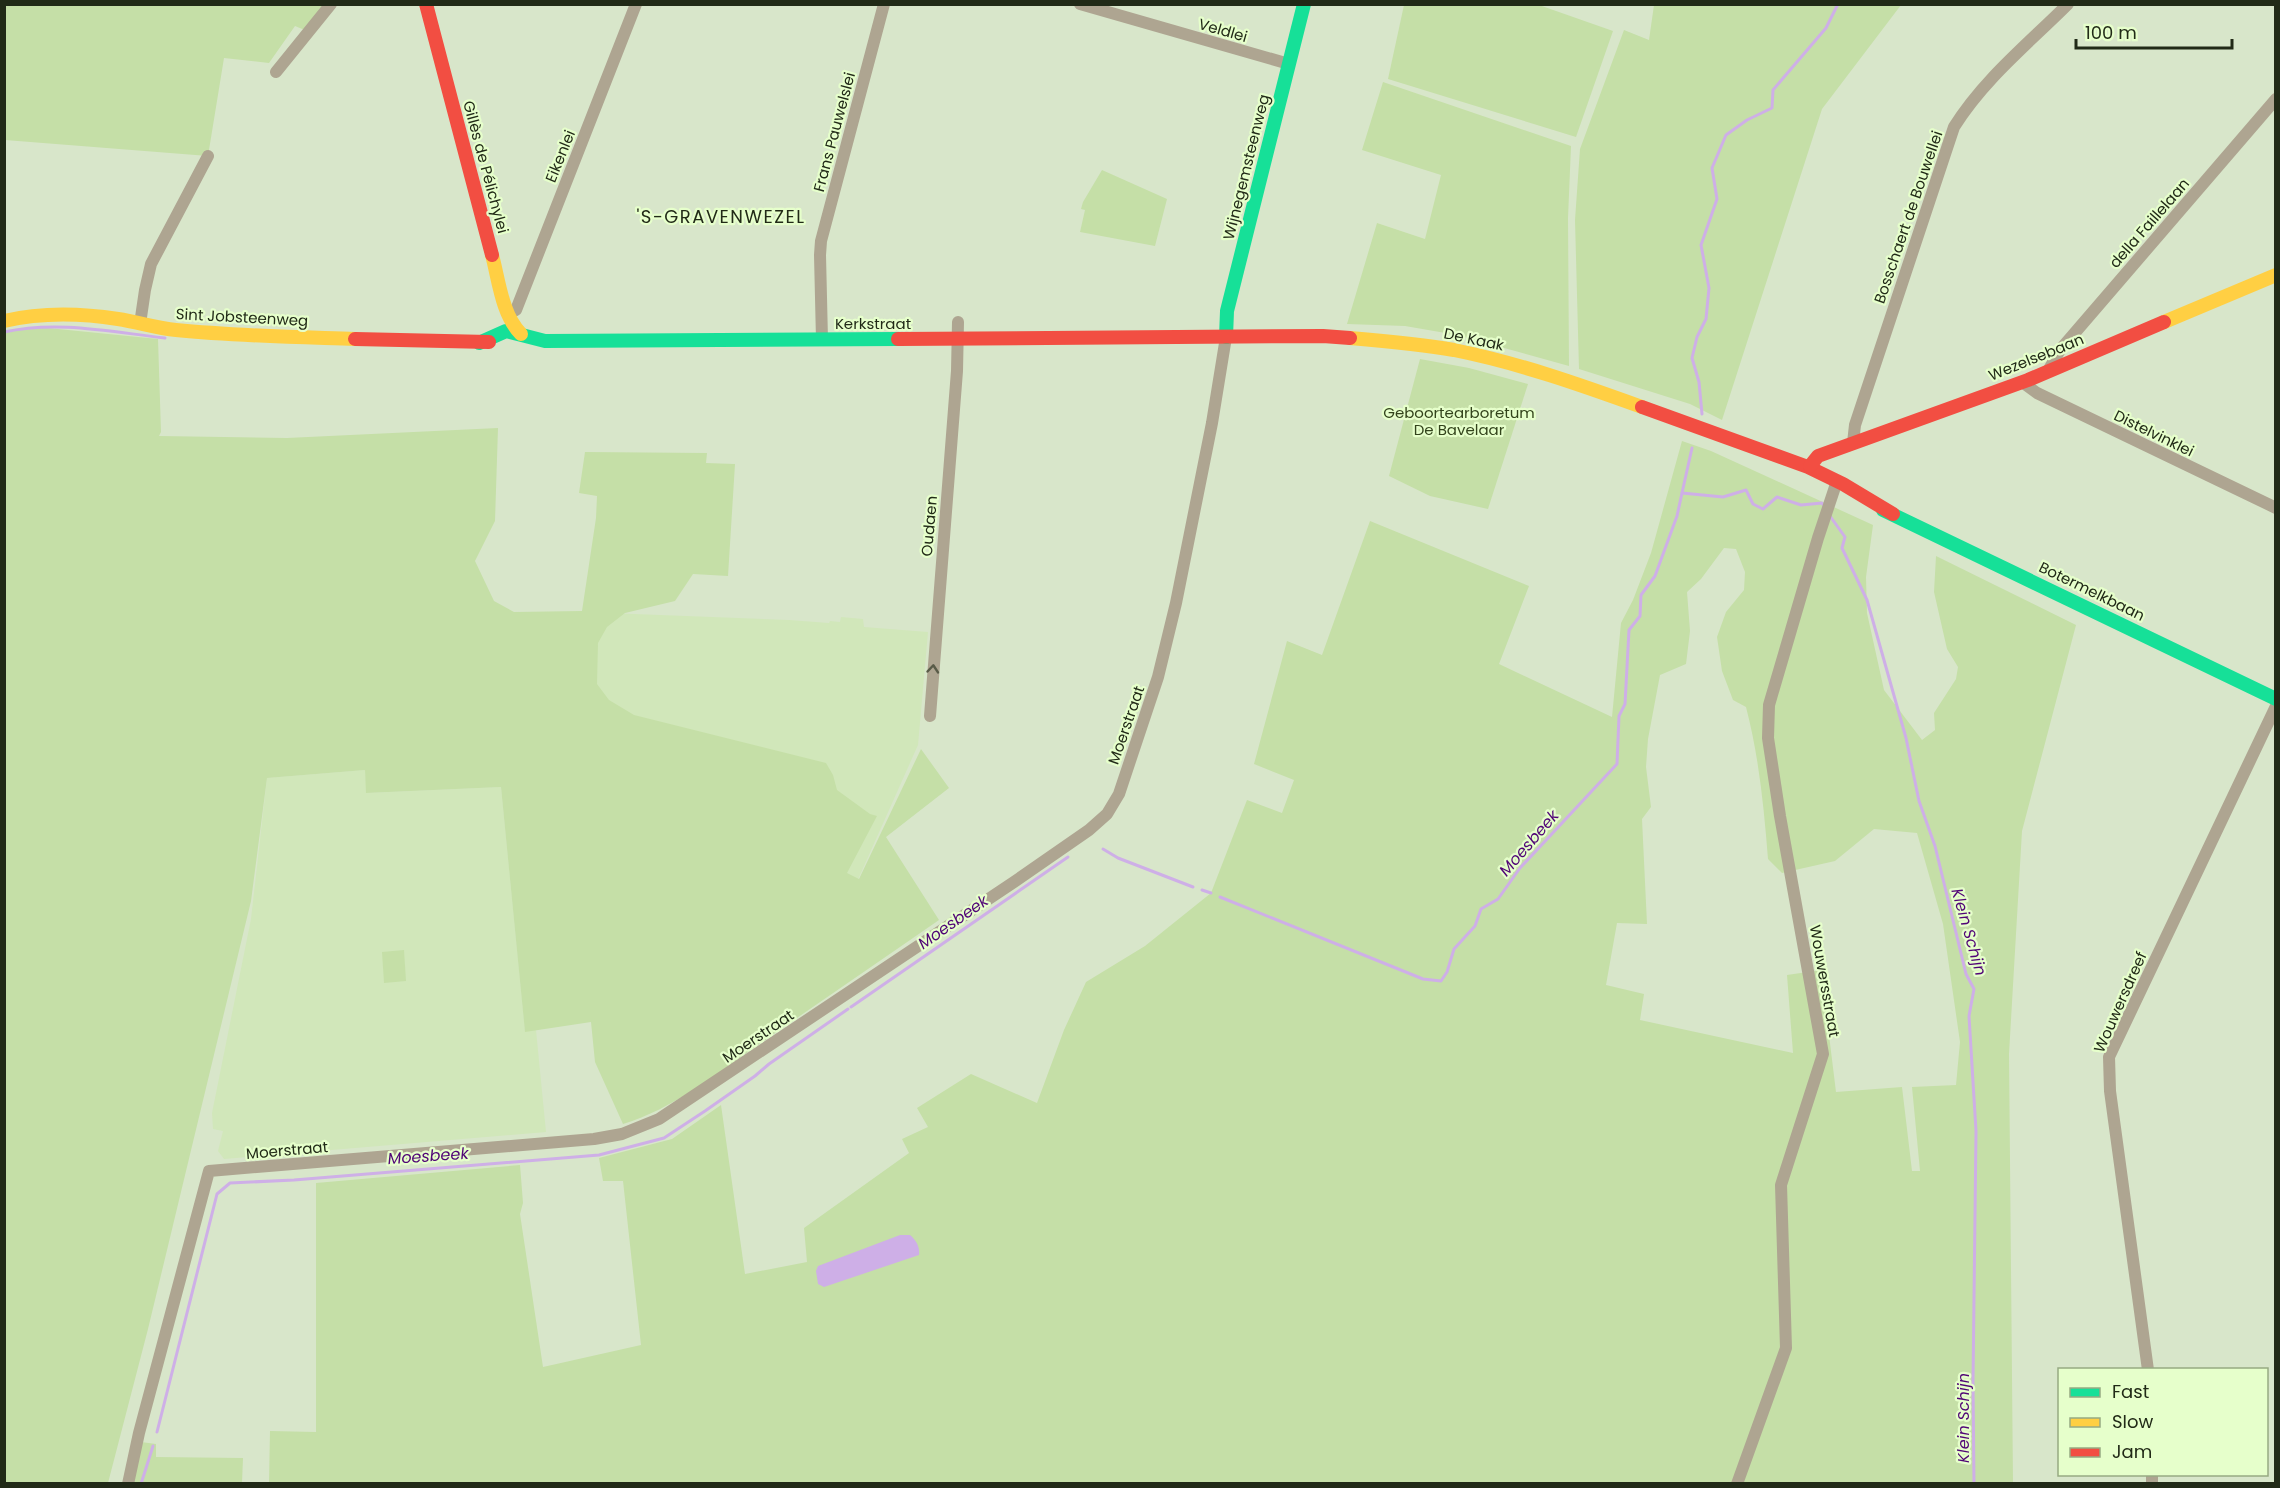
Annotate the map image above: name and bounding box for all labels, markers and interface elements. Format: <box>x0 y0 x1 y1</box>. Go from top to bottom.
scale bar <box>2076 12 2232 50</box>
street label: Veldlei <box>1196 13 1250 47</box>
text: 100 m <box>2085 20 2137 45</box>
street label: Frans Pauwelslei <box>808 70 860 194</box>
street label: Wijnegemsteenweg <box>1218 92 1274 242</box>
street label: Gillès de Pélichylei <box>458 98 514 236</box>
street label: Eikenlei <box>540 127 580 185</box>
street label: Bosschaert de Bouwellei <box>1869 128 1947 306</box>
street label: della Faillelaan <box>2104 174 2194 272</box>
district label: 'S-GRAVENWEZEL <box>636 204 806 229</box>
street label: Sint Jobsteenweg <box>175 303 309 331</box>
street label: Kerkstraat <box>835 313 911 334</box>
street label: De Kaak <box>1442 322 1506 356</box>
street label: Wezelsebaan <box>1985 328 2087 386</box>
park label: Geboortearboretum De Bavelaar <box>1383 402 1535 440</box>
street label: Distelvinklei <box>2110 405 2198 461</box>
street label: Oudaen <box>916 495 942 557</box>
street label: Botermelkbaan <box>2036 556 2148 626</box>
one-way arrow <box>926 665 939 674</box>
street label: Moerstraat <box>1103 683 1149 767</box>
water label: Moesbeek <box>1494 804 1565 881</box>
water label: Klein Schijn <box>1946 886 1992 978</box>
water label: Moesbeek <box>913 889 993 955</box>
street label: Wouwersstraat <box>1805 923 1845 1039</box>
street label: Wouwersdreef <box>2088 948 2152 1056</box>
street label: Moerstraat <box>718 1004 798 1068</box>
street label: Moerstraat <box>245 1136 329 1164</box>
water label: Moesbeek <box>387 1142 470 1170</box>
legend <box>2058 1368 2268 1476</box>
water label: Klein Schijn <box>1952 1373 1975 1463</box>
text: Fast <box>2112 1379 2149 1404</box>
text: Slow <box>2112 1409 2154 1434</box>
text: Jam <box>2112 1439 2152 1464</box>

